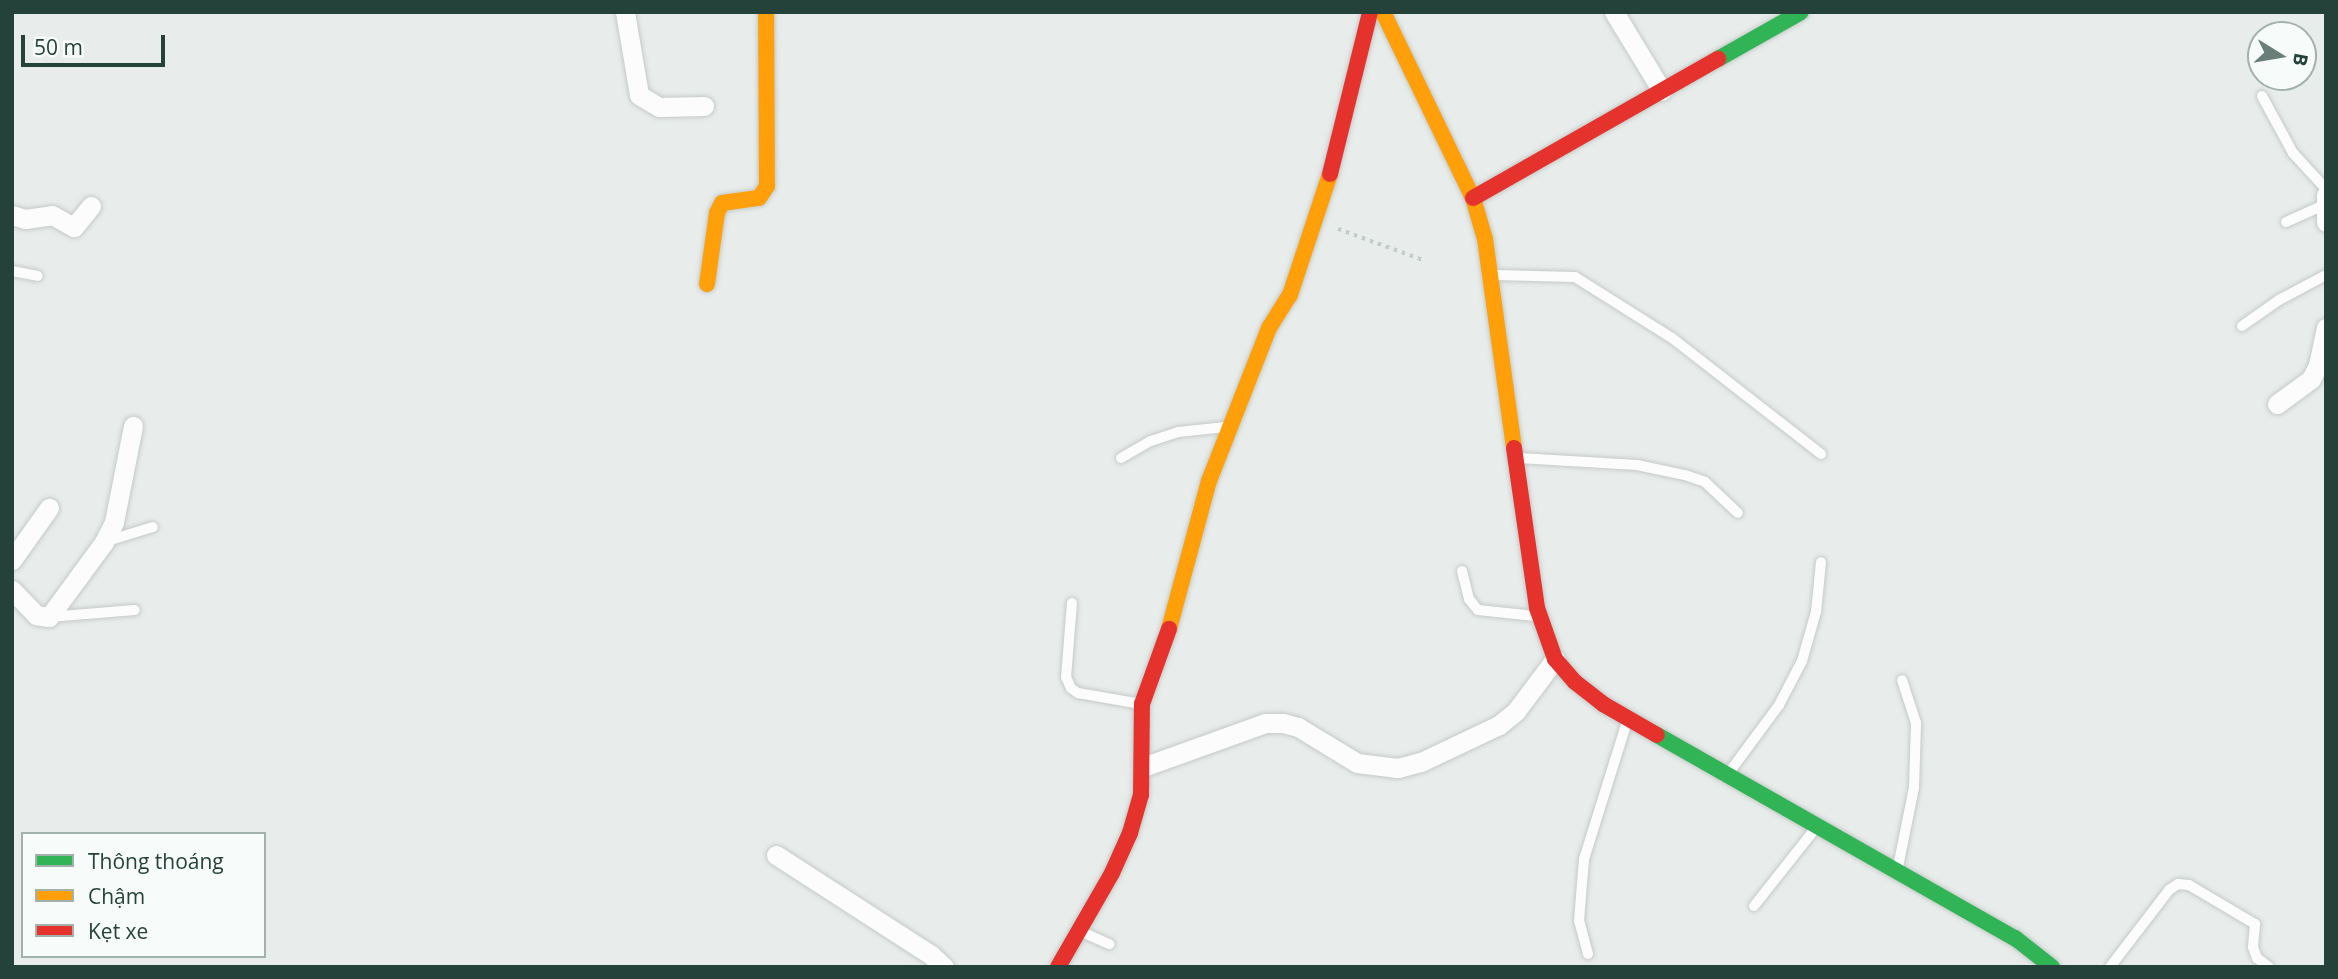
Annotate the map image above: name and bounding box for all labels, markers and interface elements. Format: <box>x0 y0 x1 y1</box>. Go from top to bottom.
scale bar <box>24 21 168 65</box>
north arrow <box>2247 21 2317 91</box>
text: 50 m <box>34 33 83 61</box>
text: B <box>2287 51 2315 68</box>
legend <box>21 832 266 958</box>
text: Thông thoáng <box>88 847 224 875</box>
text: Chậm <box>88 882 145 910</box>
text: Kẹt xe <box>88 917 148 945</box>

